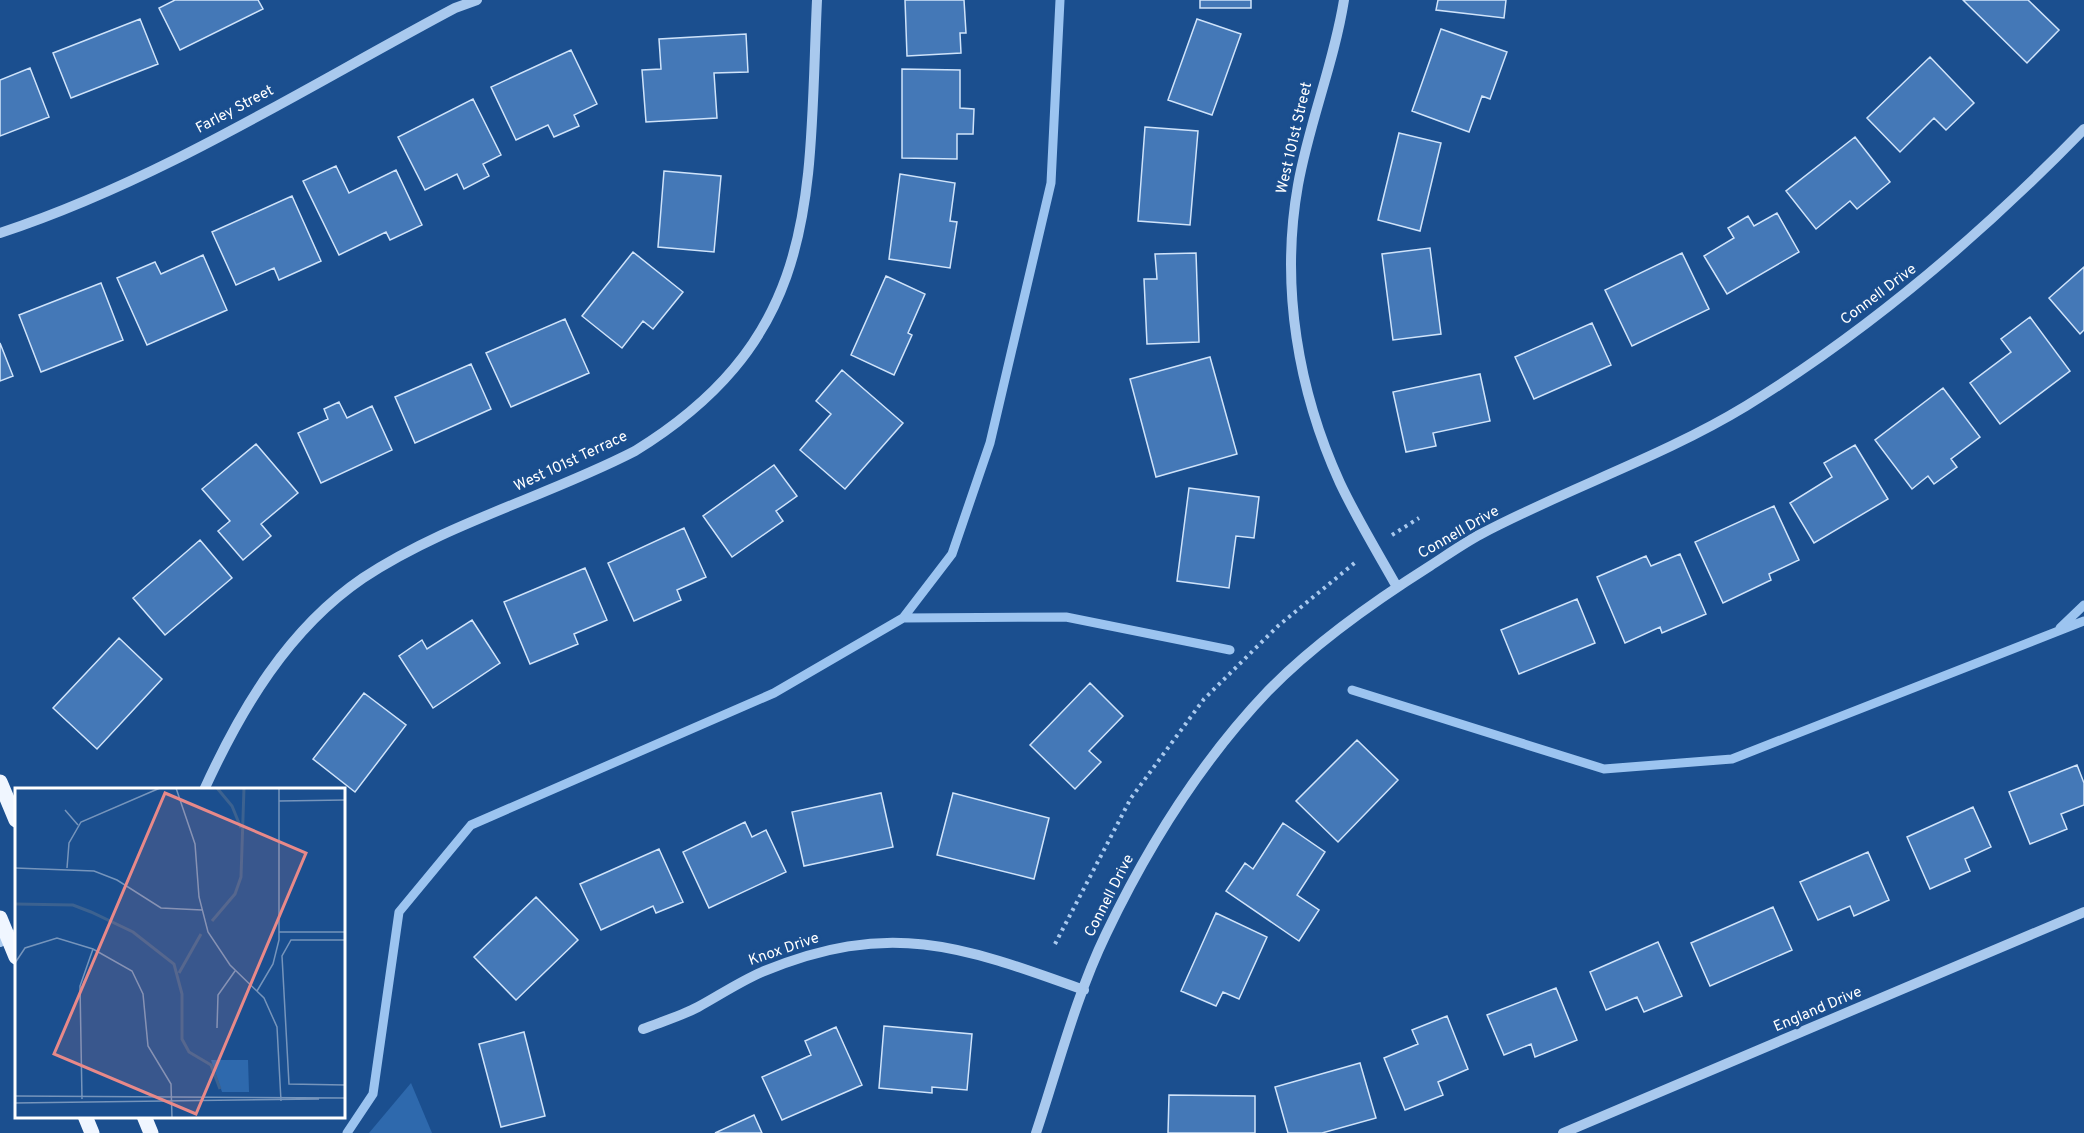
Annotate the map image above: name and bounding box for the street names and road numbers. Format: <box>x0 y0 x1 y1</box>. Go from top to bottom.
street label: West 101st Street <box>1273 80 1317 196</box>
street label: Farley Street <box>193 82 277 138</box>
street label: Connell Drive <box>1837 260 1921 330</box>
street label: West 101st Terrace <box>511 427 631 497</box>
street label: Connell Drive <box>1415 502 1503 564</box>
street label: Connell Drive <box>1081 851 1139 941</box>
street label: Knox Drive <box>746 929 822 971</box>
street label: England Drive <box>1771 983 1865 1037</box>

